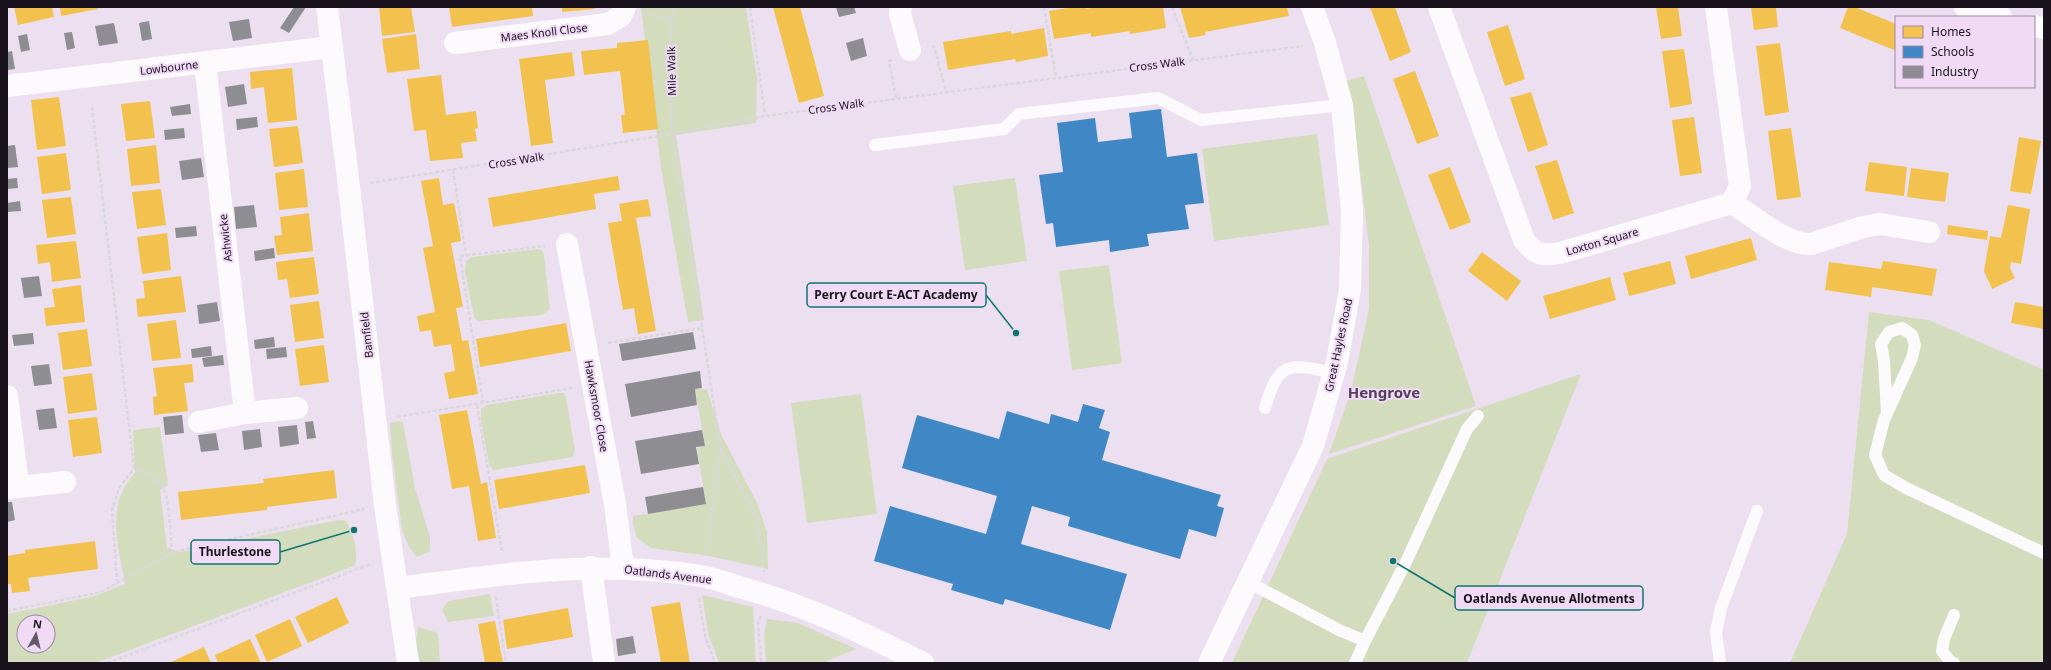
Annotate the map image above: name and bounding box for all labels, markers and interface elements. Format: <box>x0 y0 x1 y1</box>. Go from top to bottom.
legend <box>1895 16 2035 88</box>
street label: Maes Knoll Close <box>500 19 588 45</box>
text: Homes <box>1931 23 1971 40</box>
text: Schools <box>1931 43 1974 60</box>
street label: Mile Walk <box>663 46 679 96</box>
street label: Cross Walk <box>1128 53 1186 75</box>
street label: Lowbourne <box>139 56 199 78</box>
text: Industry <box>1931 63 1979 80</box>
street label: Cross Walk <box>807 95 865 117</box>
street label: Cross Walk <box>487 148 545 172</box>
street label: Ashwicke <box>215 213 235 263</box>
street label: Loxton Square <box>1564 224 1640 258</box>
callout: Perry Court E-ACT Academy <box>807 283 986 307</box>
text: Perry Court E-ACT Academy <box>814 286 978 303</box>
street label: Great Hayles Road <box>1321 297 1355 393</box>
street label: Bamfield <box>356 311 376 359</box>
street label: Hawksmoor Close <box>582 359 612 453</box>
district label: Hengrove <box>1348 382 1420 402</box>
callout: Thurlestone <box>191 540 280 564</box>
text: Thurlestone <box>199 543 271 560</box>
street label: Oatlands Avenue <box>623 561 713 587</box>
callout: Oatlands Avenue Allotments <box>1455 586 1643 610</box>
text: Oatlands Avenue Allotments <box>1463 590 1635 607</box>
north arrow <box>16 614 56 654</box>
text: N <box>32 616 43 632</box>

